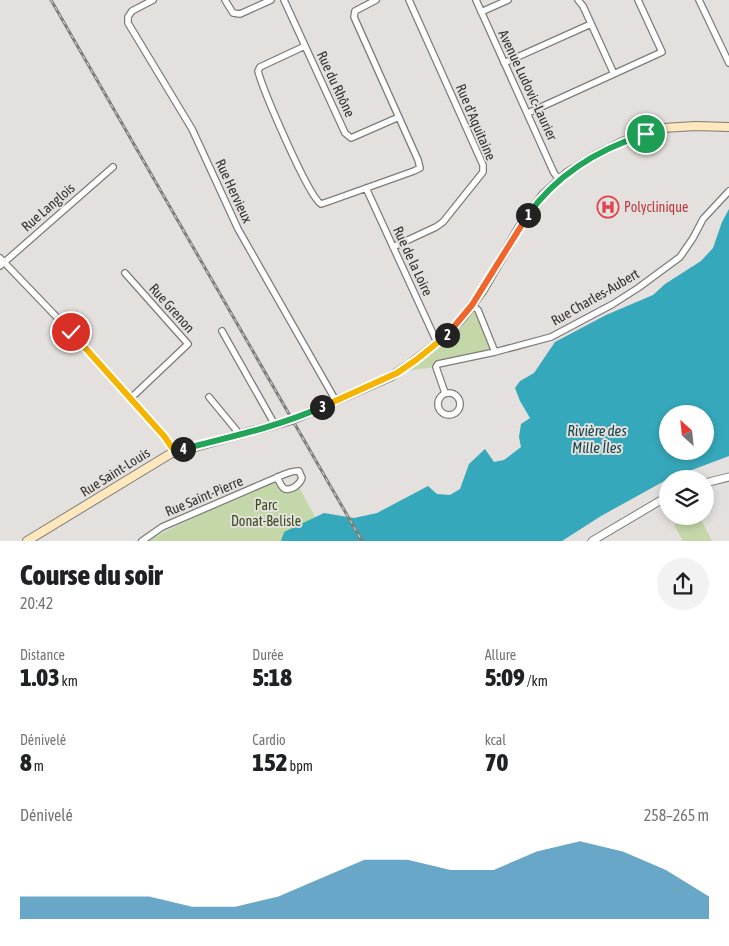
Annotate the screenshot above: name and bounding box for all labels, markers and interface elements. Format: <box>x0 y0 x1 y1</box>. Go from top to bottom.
street label: Avenue Ludovic-Laurier <box>495 27 561 144</box>
street label: Rue du Rhône <box>314 49 358 119</box>
street label: Rue d'Aquitaine <box>453 81 499 163</box>
pin <box>625 113 667 155</box>
icon: arrive <box>632 120 660 148</box>
street label: Rue Hervieux <box>212 157 256 226</box>
street label: Rue Langlois <box>18 180 78 234</box>
hospital icon: Polyclinique <box>596 195 620 219</box>
place label: Polyclinique <box>624 199 688 215</box>
pin: 1 <box>516 202 540 228</box>
text: 1 <box>525 207 532 223</box>
street label: Rue de la Loire <box>390 224 436 298</box>
street label: Rue Charles-Aubert <box>548 265 642 329</box>
street label: Rue Grenon <box>146 280 198 336</box>
pin <box>50 311 92 353</box>
icon: check <box>57 318 85 346</box>
pin: 2 <box>434 322 460 348</box>
text: 2 <box>444 327 451 343</box>
pin: 3 <box>310 394 334 420</box>
text: 3 <box>319 399 326 415</box>
north arrow <box>659 405 714 460</box>
map controls <box>659 405 714 525</box>
water label: Rivière des Mille Îles <box>567 422 627 456</box>
pin: 4 <box>170 436 196 462</box>
text: 4 <box>180 441 187 457</box>
street label: Rue Saint-Louis <box>77 444 153 500</box>
button: layers <box>659 470 714 525</box>
street label: Rue Saint-Pierre <box>163 472 245 520</box>
park label: Parc Donat-Belisle <box>231 497 301 529</box>
button: share <box>657 558 709 610</box>
text: Course du soir <box>20 559 162 591</box>
text: 20:42 <box>20 594 53 612</box>
text: Distance <box>20 647 65 663</box>
text: Durée <box>252 647 284 663</box>
text: Allure <box>485 647 516 663</box>
text: 1.03 <box>20 663 60 691</box>
text: 5:18 <box>252 663 292 691</box>
text: 5:09 <box>485 663 525 691</box>
text: km <box>60 673 78 689</box>
text: /km <box>525 673 548 689</box>
text: Dénivelé <box>20 732 66 748</box>
text: Cardio <box>252 732 286 748</box>
text: kcal <box>485 732 506 748</box>
text: 8 <box>20 748 32 776</box>
text: 152 <box>252 748 288 776</box>
text: 70 <box>485 748 508 776</box>
text: m <box>32 758 44 774</box>
text: bpm <box>288 758 313 774</box>
text: Dénivelé <box>20 806 73 824</box>
text: 258–265 m <box>644 806 709 824</box>

